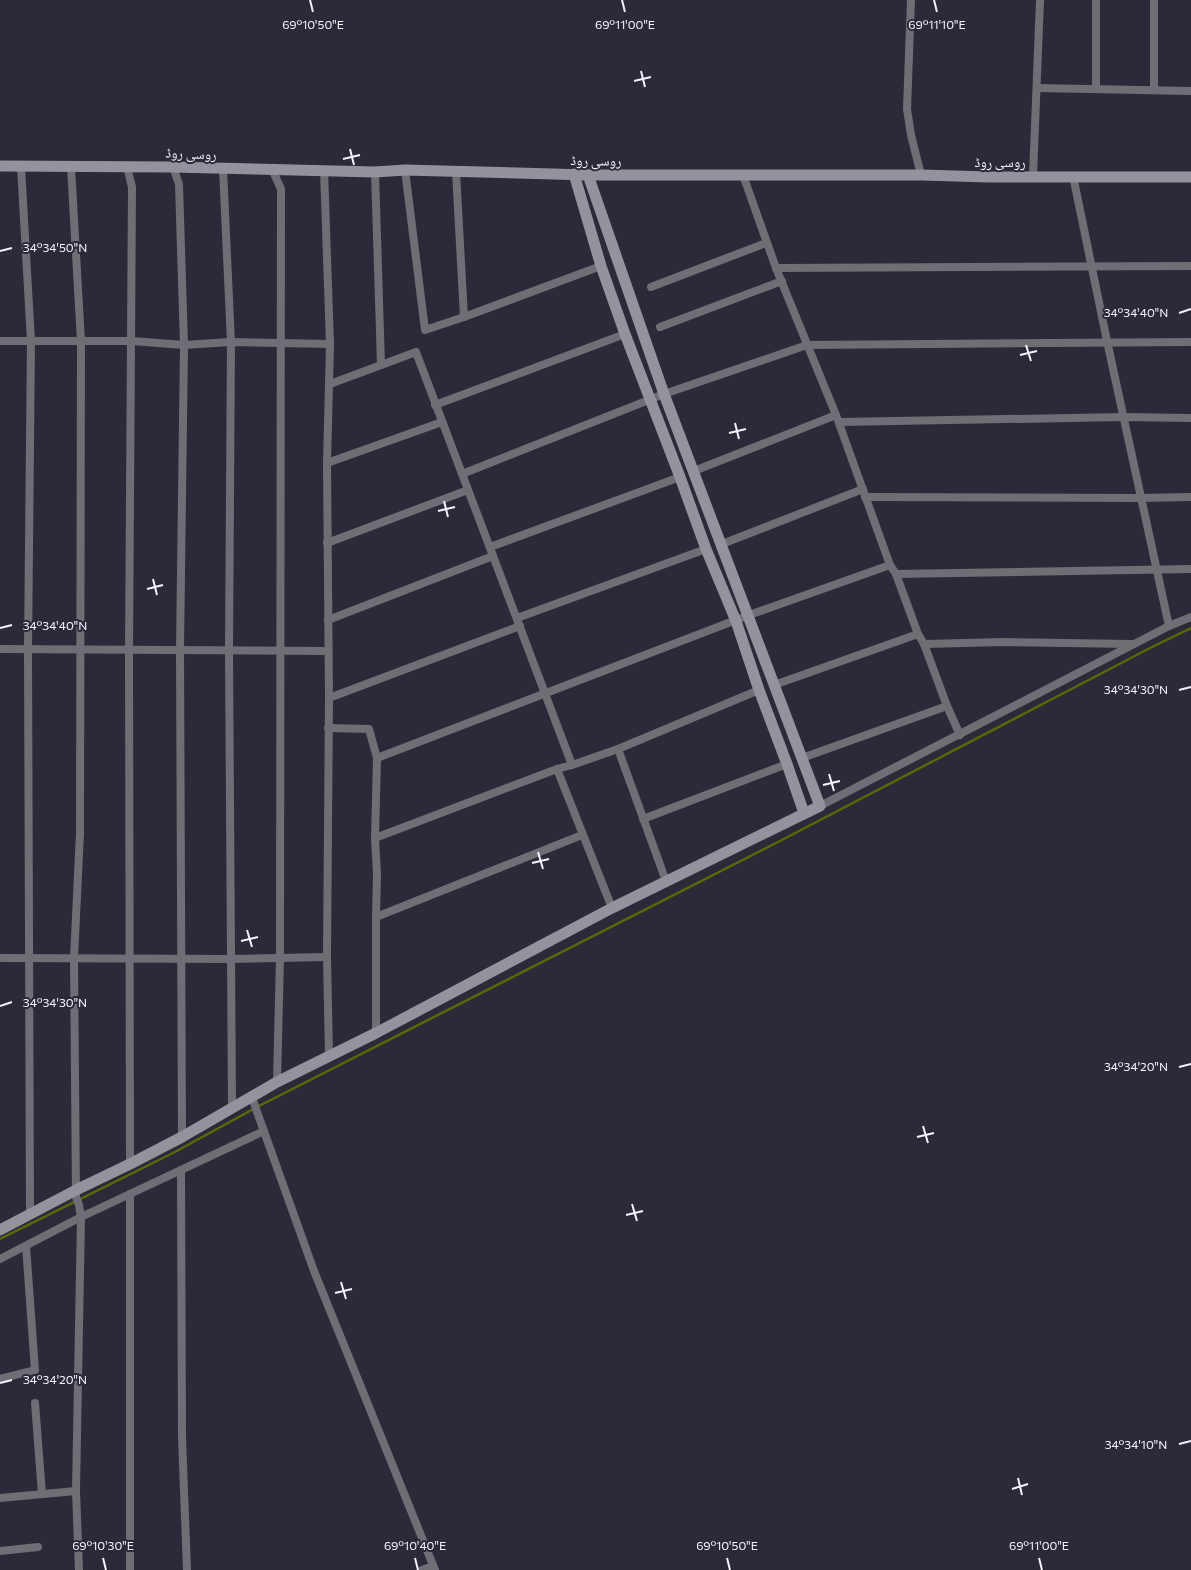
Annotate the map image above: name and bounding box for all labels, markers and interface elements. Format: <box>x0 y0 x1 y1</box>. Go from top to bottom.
text: 69°10'50"E <box>282 17 344 31</box>
text: 69°11'00"E <box>595 17 655 31</box>
text: 69°11'10"E <box>908 17 966 31</box>
street label: روسی روڈ <box>165 144 217 163</box>
street label: روسی روڈ <box>570 151 622 170</box>
street label: روسی روڈ <box>974 153 1026 171</box>
text: 34°34'50"N <box>23 240 87 254</box>
text: 34°34'40"N <box>1104 305 1168 319</box>
text: 34°34'40"N <box>23 618 87 632</box>
text: 34°34'30"N <box>1104 682 1168 696</box>
text: 34°34'30"N <box>23 995 87 1009</box>
text: 34°34'20"N <box>1104 1059 1168 1073</box>
text: 34°34'20"N <box>23 1372 87 1386</box>
text: 34°34'10"N <box>1105 1437 1167 1451</box>
text: 69°10'30"E <box>72 1538 134 1552</box>
text: 69°10'40"E <box>384 1538 446 1552</box>
text: 69°10'50"E <box>696 1538 758 1552</box>
text: 69°11'00"E <box>1009 1538 1069 1552</box>

